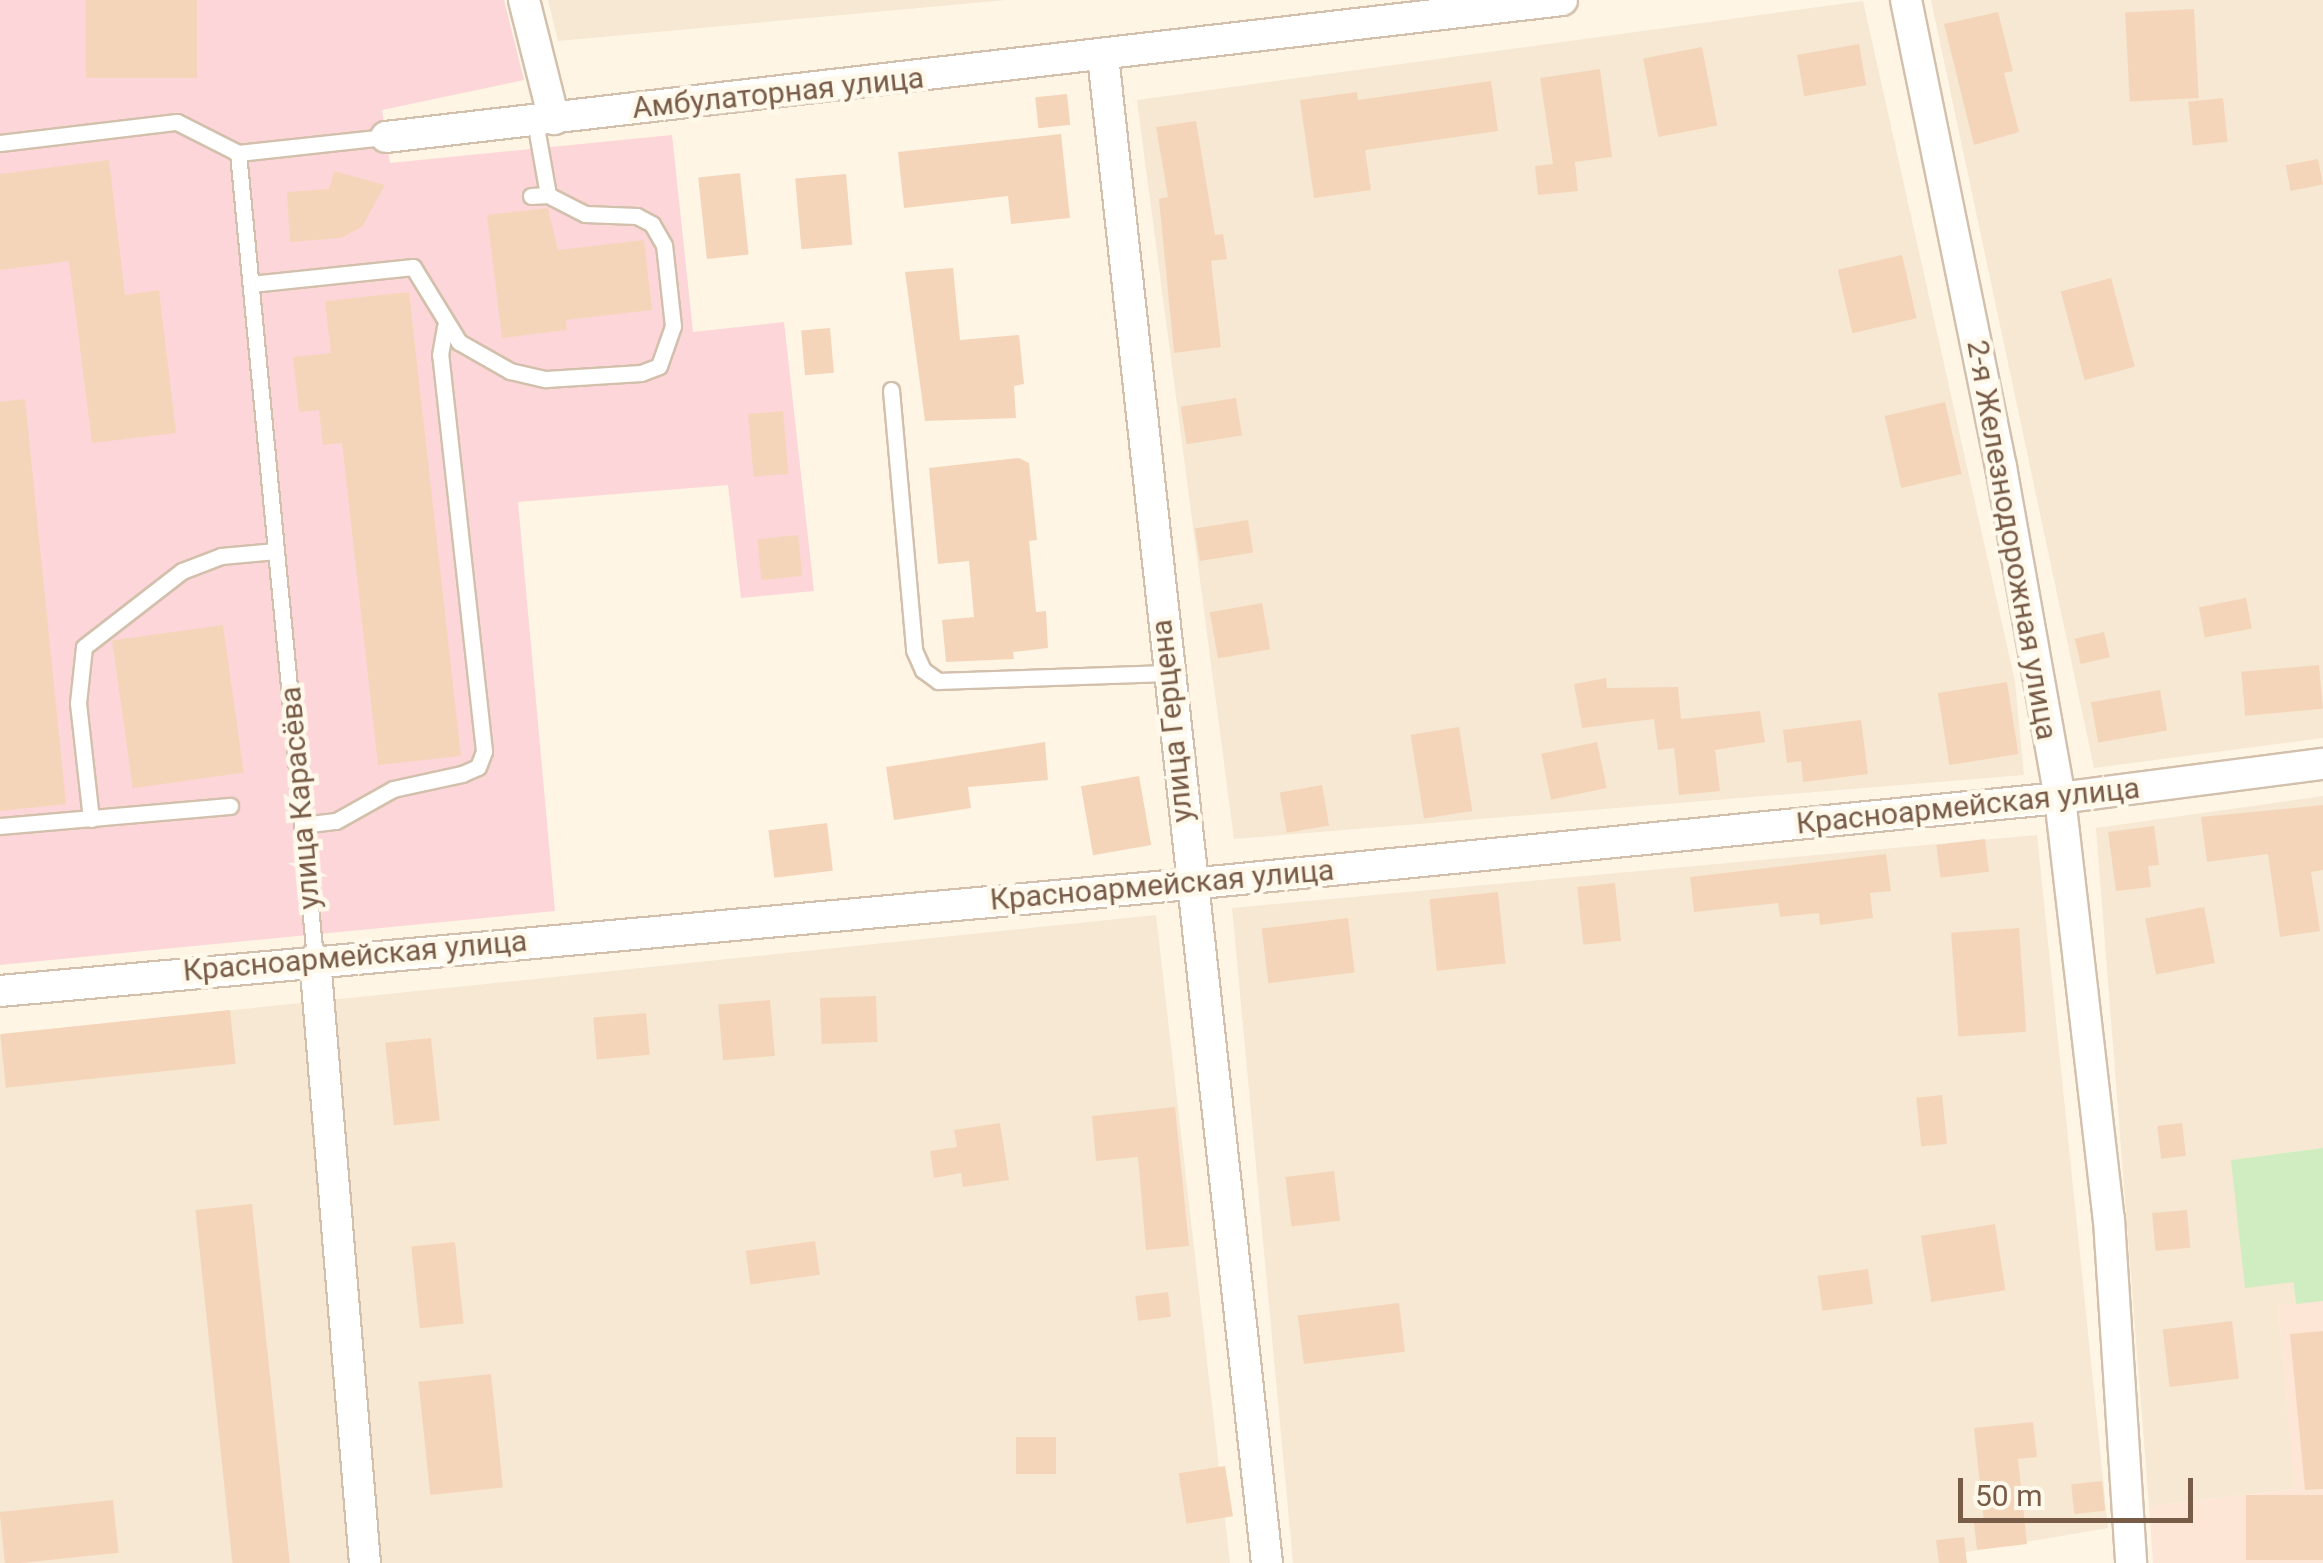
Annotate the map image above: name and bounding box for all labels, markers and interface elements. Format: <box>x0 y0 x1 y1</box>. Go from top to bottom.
street label: Амбулаторная улица <box>630 60 926 126</box>
street label: 2-я Железнодорожная улица <box>1959 337 2065 743</box>
street label: улица Герцена <box>1143 618 1201 824</box>
street label: улица Карасёва <box>272 685 328 911</box>
street label: Красноармейская улица <box>1794 770 2142 842</box>
street label: Красноармейская улица <box>988 852 1336 918</box>
street label: Красноармейская улица <box>181 923 529 989</box>
scale bar <box>1963 1458 2198 1520</box>
text: 50 m <box>1975 1478 2042 1513</box>

